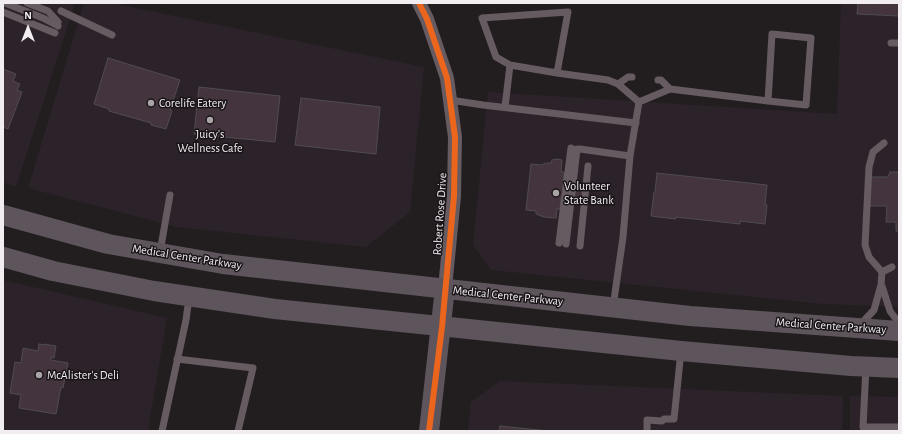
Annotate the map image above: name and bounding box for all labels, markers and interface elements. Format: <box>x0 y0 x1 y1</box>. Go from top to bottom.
north arrow <box>8 8 48 48</box>
text: N <box>24 10 32 21</box>
place label: Corelife Eatery <box>159 96 226 110</box>
marker: Corelife Eatery <box>146 98 156 108</box>
marker: Juicy's Wellness Cafe <box>205 115 215 125</box>
place label: Juicy's Wellness Cafe <box>178 127 242 155</box>
street label: Robert Rose Drive <box>430 172 450 256</box>
place label: Volunteer State Bank <box>564 179 614 207</box>
marker: Volunteer State Bank <box>551 188 561 198</box>
street label: Medical Center Parkway <box>131 241 243 273</box>
street label: Medical Center Parkway <box>452 283 564 309</box>
street label: Medical Center Parkway <box>775 315 887 337</box>
place label: McAlister's Deli <box>47 368 119 382</box>
marker: McAlister's Deli <box>34 370 44 380</box>

